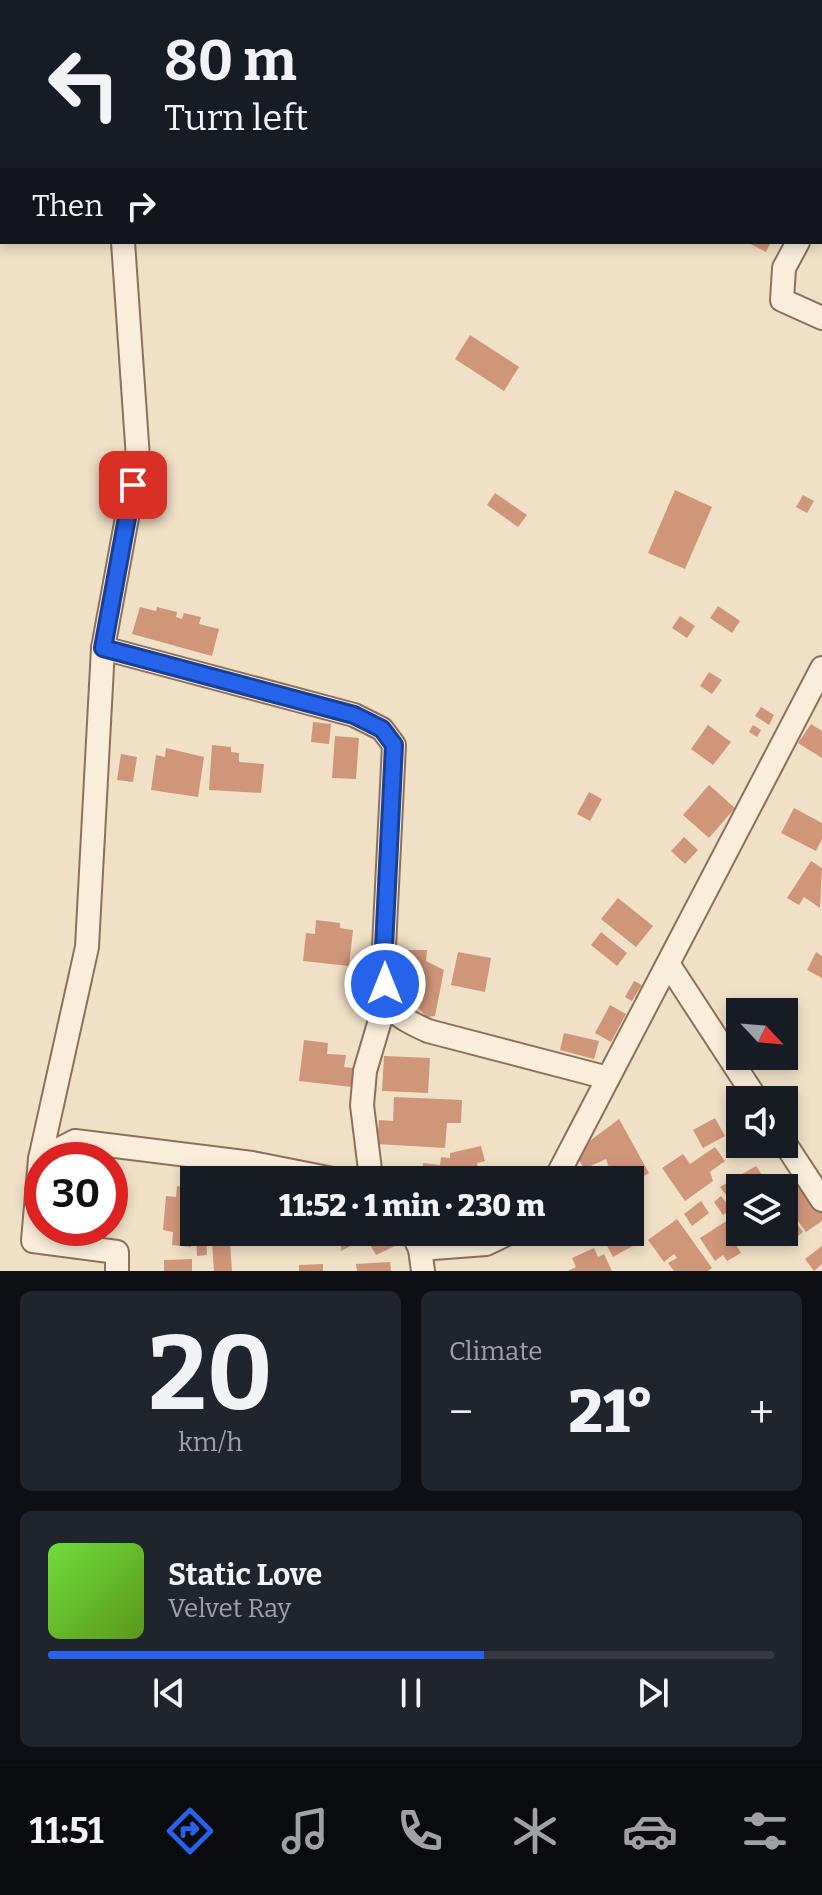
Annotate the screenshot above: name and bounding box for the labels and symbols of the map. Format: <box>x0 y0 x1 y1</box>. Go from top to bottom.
pin <box>99 451 167 519</box>
position arrow <box>343 942 427 1026</box>
north arrow <box>726 998 798 1070</box>
speed limit sign: 30 <box>24 1142 128 1246</box>

